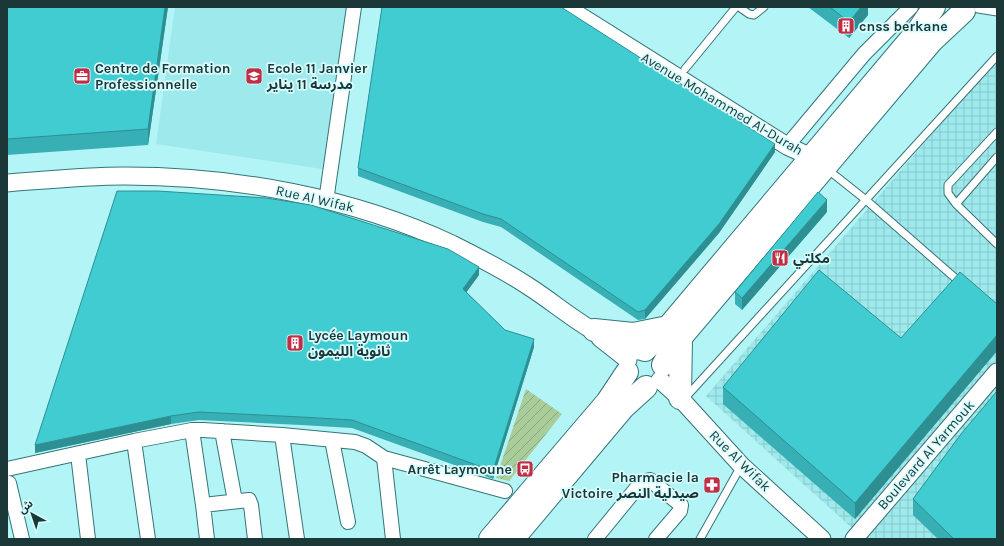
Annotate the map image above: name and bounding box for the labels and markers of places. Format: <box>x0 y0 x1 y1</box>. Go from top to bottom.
building icon: cnss berkane <box>836 16 856 36</box>
place label: cnss berkane <box>859 18 948 35</box>
place label: Centre de Formation Professionnelle <box>95 60 230 93</box>
place label: Ecole 11 Janvier مدرسة 11 يناير <box>266 60 368 93</box>
office icon: Centre de Formation Professionnelle <box>72 66 92 86</box>
school or university icon: Ecole 11 Janvier مدرسة 11 يناير <box>244 66 264 86</box>
restaurant icon: مكلتي <box>770 248 790 268</box>
place label: مكلتي <box>793 250 830 269</box>
place label: Lycée Laymoun ثانوية الليمون <box>308 327 408 360</box>
building icon: Lycée Laymoun ثانوية الليمون <box>285 333 305 353</box>
bus stop icon: Arrêt Laymoune <box>515 459 535 479</box>
place label: Arrêt Laymoune <box>407 461 512 478</box>
place label: Pharmacie la Victoire صيدلية النصر <box>562 469 699 502</box>
pharmacy icon: Pharmacie la Victoire صيدلية النصر <box>702 475 722 495</box>

